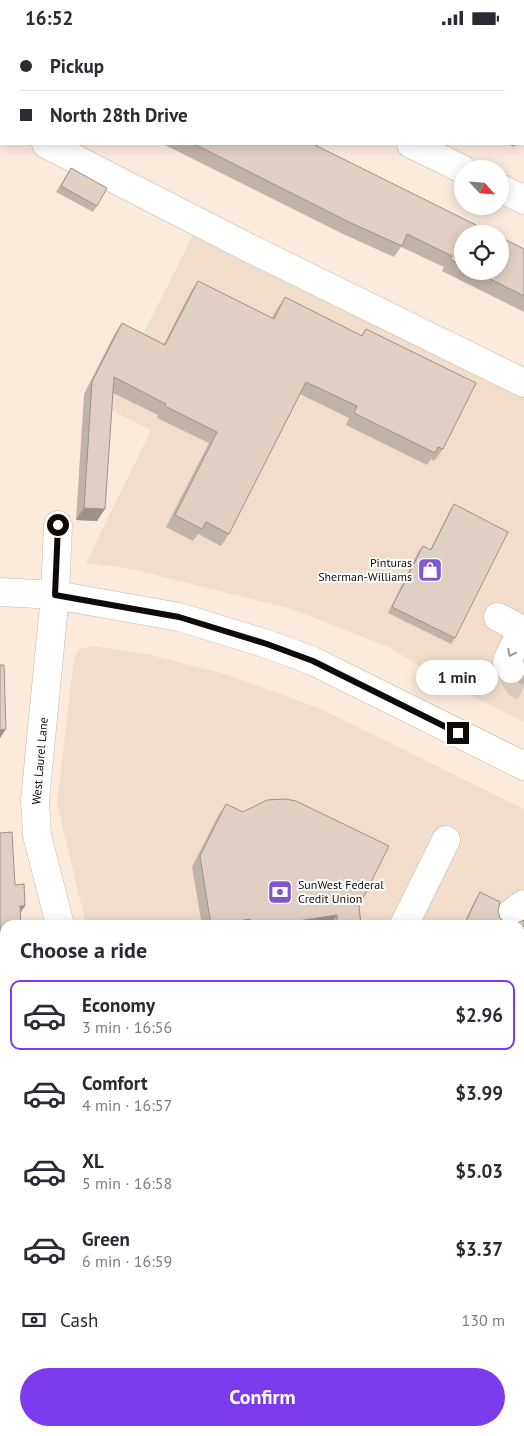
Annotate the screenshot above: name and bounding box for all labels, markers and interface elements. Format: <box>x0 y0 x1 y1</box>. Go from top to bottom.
text: 16:52 <box>25 6 73 30</box>
text: Pickup <box>50 54 104 78</box>
text: North 28th Drive <box>50 103 188 127</box>
north arrow <box>454 160 509 215</box>
map controls <box>454 160 509 280</box>
button: locate <box>454 225 509 280</box>
route start <box>47 514 69 536</box>
place label: Pinturas Sherman-Williams <box>318 555 412 584</box>
shop icon: Pinturas Sherman-Williams <box>417 557 443 583</box>
one-way arrow <box>506 648 517 657</box>
callout: 1 min <box>417 661 499 695</box>
text: 1 min <box>437 667 477 687</box>
street label: West Laurel Lane <box>28 717 51 805</box>
route end <box>447 722 469 744</box>
place label: SunWest Federal Credit Union <box>298 877 384 906</box>
bank icon: SunWest Federal Credit Union <box>267 879 293 905</box>
text: Choose a ride <box>20 936 147 964</box>
icon: car <box>22 993 67 1038</box>
text: Economy <box>82 993 155 1017</box>
text: $2.96 <box>455 1003 503 1027</box>
text: 3 min · 16:56 <box>82 1017 172 1037</box>
icon: car <box>22 1071 67 1116</box>
text: Comfort <box>82 1071 148 1095</box>
text: $3.99 <box>455 1081 503 1105</box>
text: 4 min · 16:57 <box>82 1095 172 1115</box>
icon: car <box>22 1149 67 1194</box>
text: XL <box>82 1149 104 1173</box>
text: $5.03 <box>455 1159 503 1183</box>
text: 5 min · 16:58 <box>82 1173 172 1193</box>
icon: car <box>22 1227 67 1272</box>
text: Green <box>82 1227 130 1251</box>
text: $3.37 <box>455 1237 503 1261</box>
text: 6 min · 16:59 <box>82 1251 172 1271</box>
icon: cash <box>20 1306 48 1334</box>
text: Cash <box>60 1308 98 1332</box>
text: 130 m <box>462 1310 505 1330</box>
button: Confirm <box>20 1368 505 1426</box>

